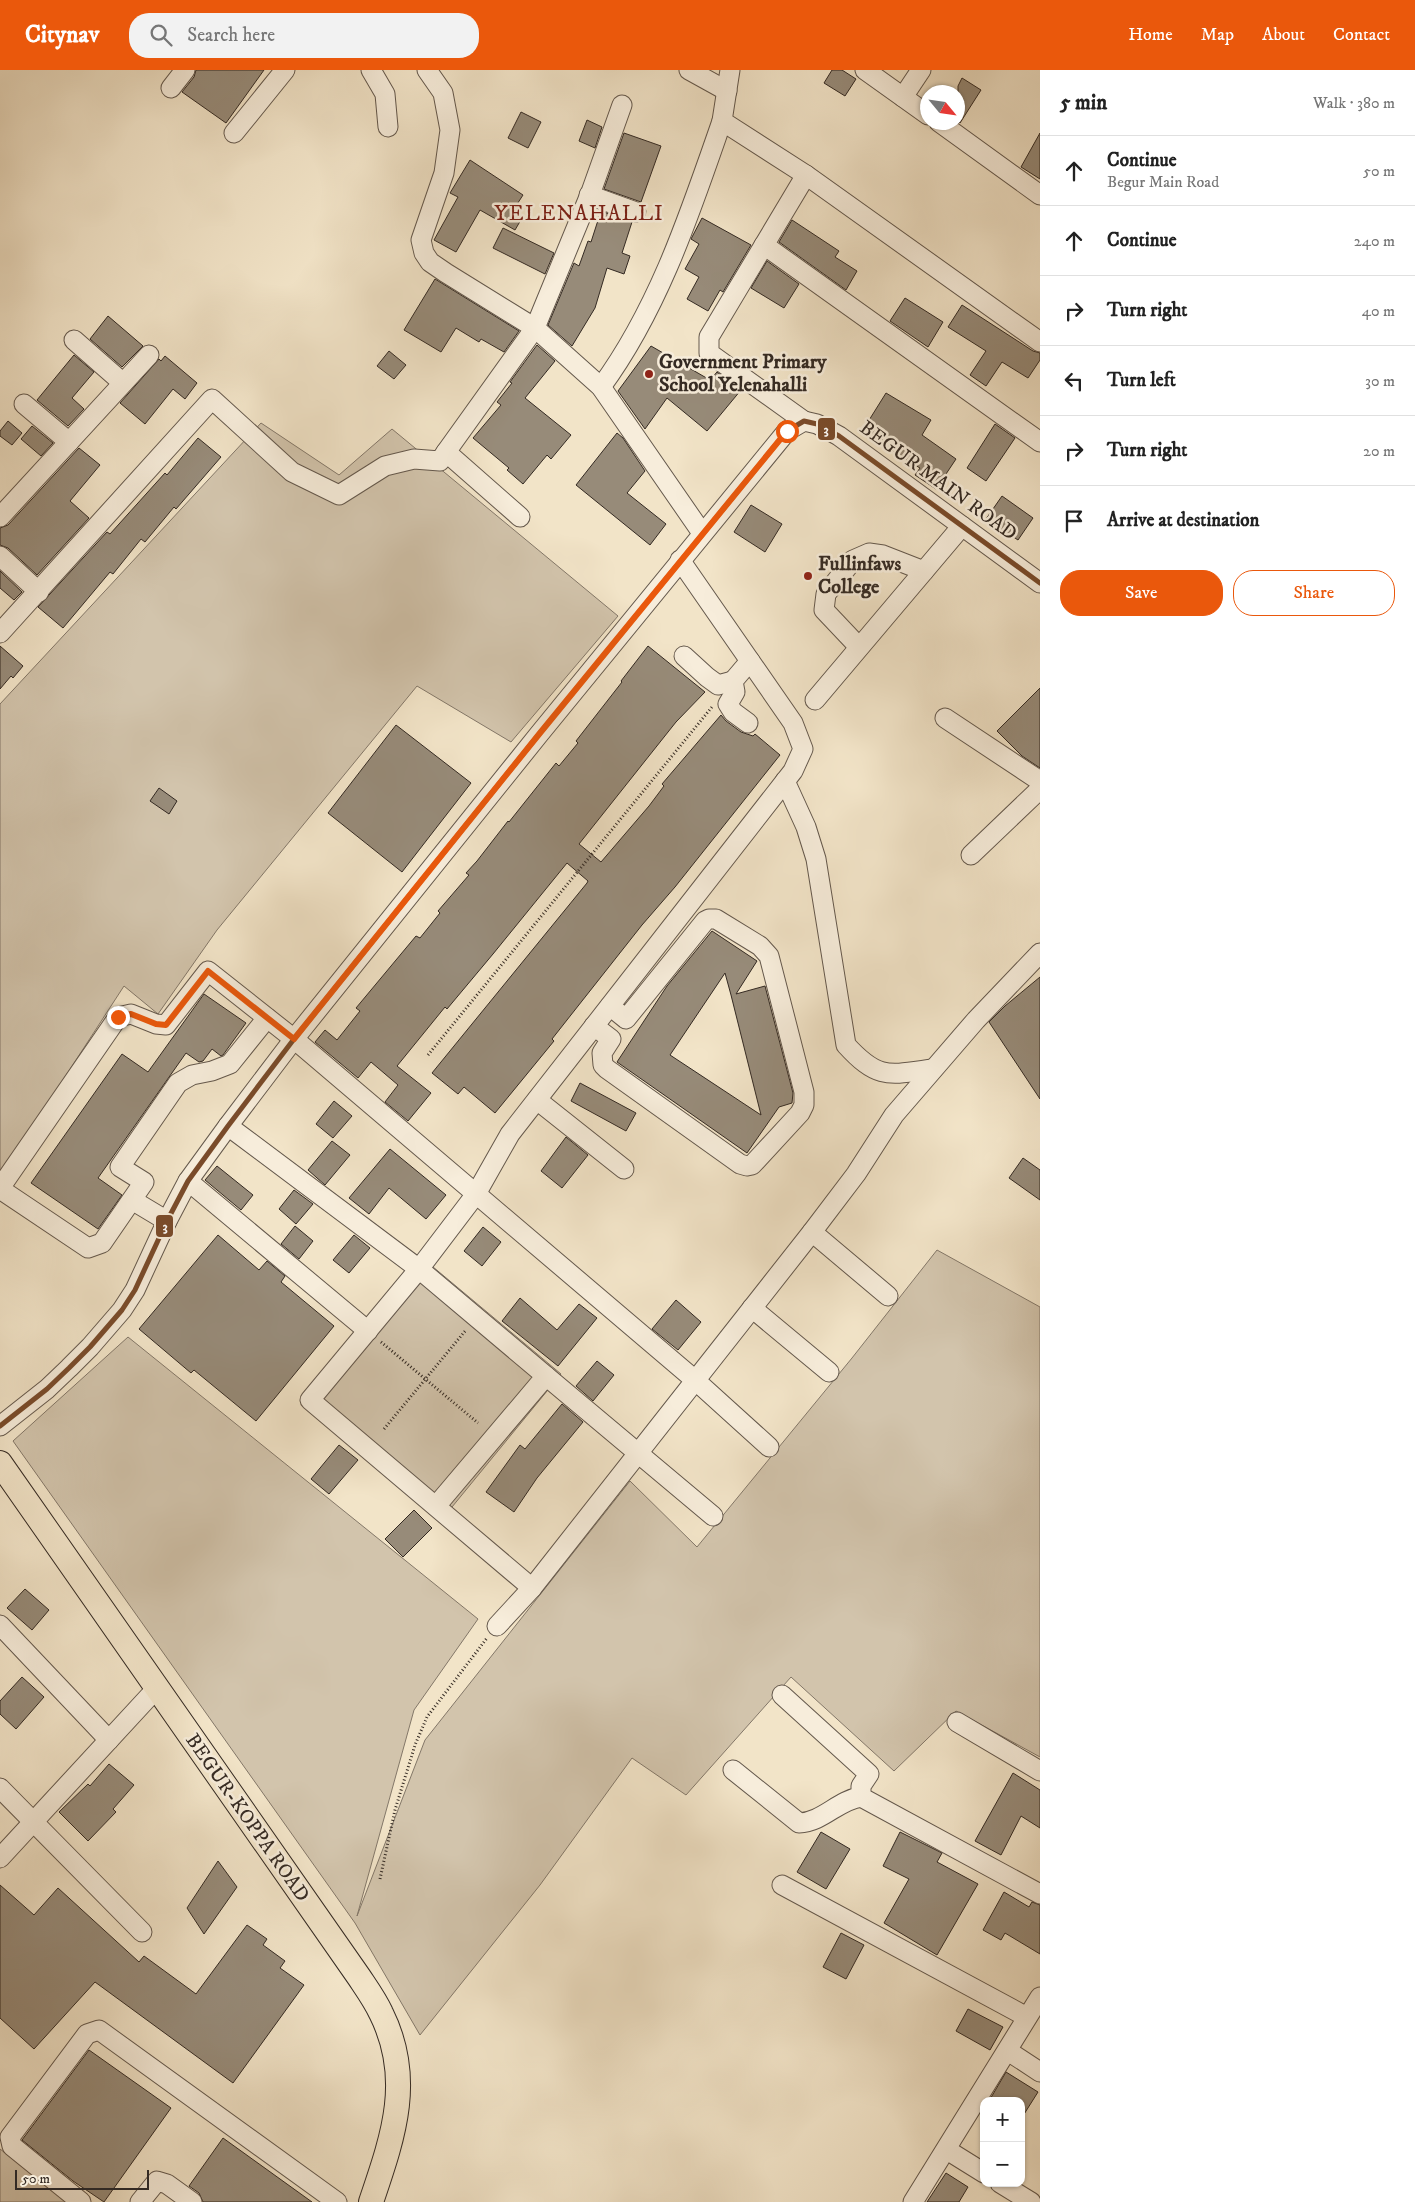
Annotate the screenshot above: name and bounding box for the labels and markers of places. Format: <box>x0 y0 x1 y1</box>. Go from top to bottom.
place label: Government Primary School Yelenahalli <box>659 350 827 398</box>
marker: Government Primary School Yelenahalli <box>643 368 655 380</box>
place label: Fullinfaws College <box>818 552 902 600</box>
marker: Fullinfaws College <box>802 570 814 582</box>

